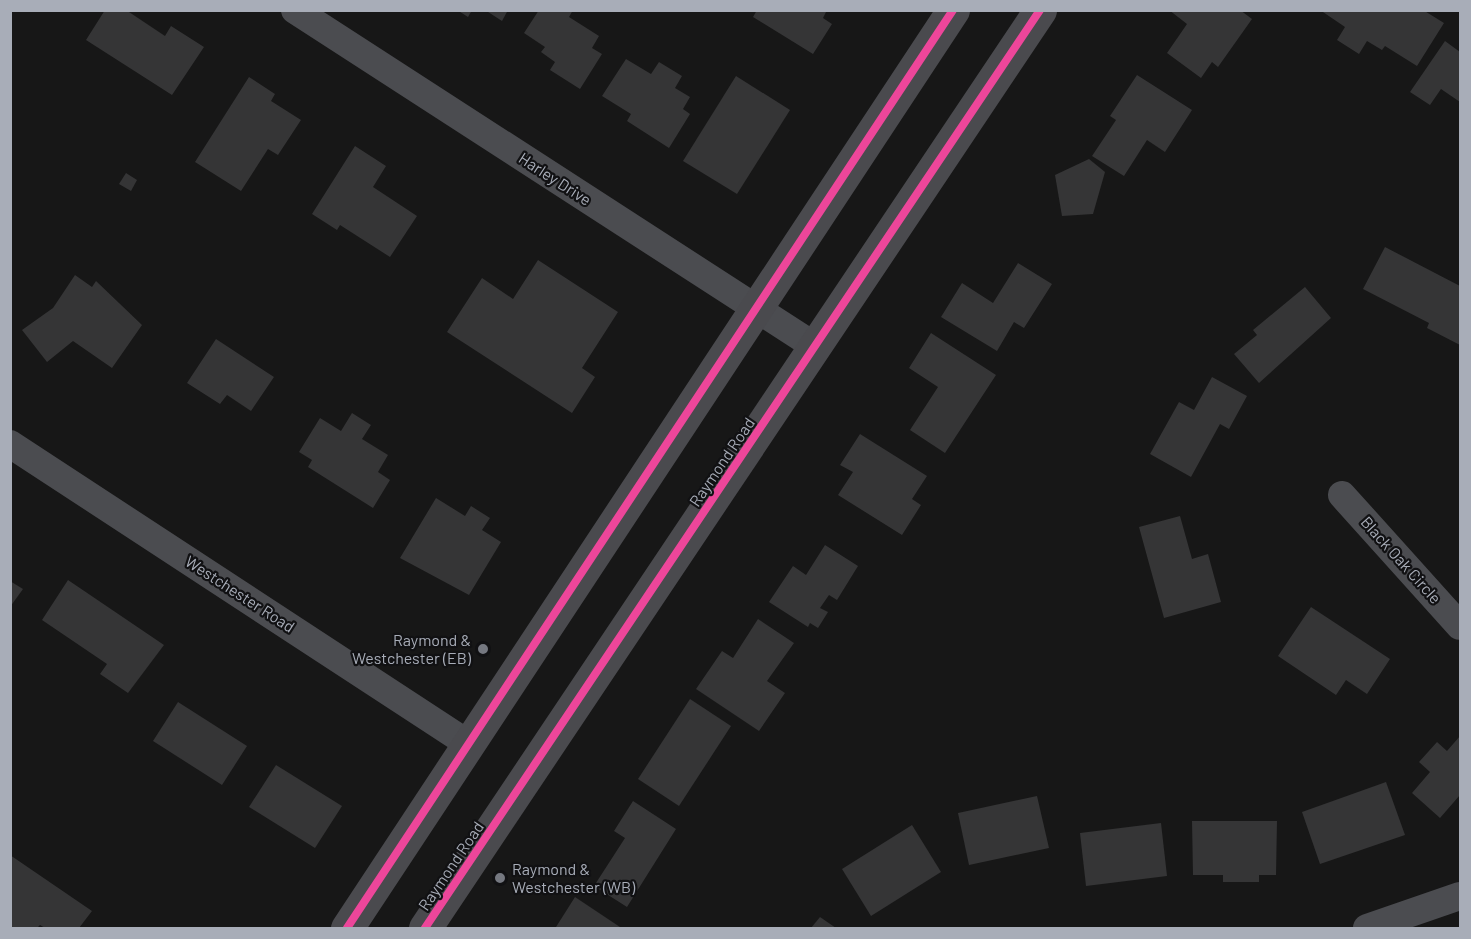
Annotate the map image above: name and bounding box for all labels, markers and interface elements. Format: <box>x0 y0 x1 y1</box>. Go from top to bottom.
street label: Harley Drive <box>515 148 595 210</box>
street label: Raymond Road <box>685 414 759 510</box>
street label: Black Oak Circle <box>1357 512 1445 608</box>
street label: Westchester Road <box>182 552 298 636</box>
place label: Raymond & Westchester (EB) <box>352 630 471 668</box>
marker: Raymond & Westchester (EB) <box>476 642 490 656</box>
street label: Raymond Road <box>414 818 488 914</box>
place label: Raymond & Westchester (WB) <box>512 859 635 897</box>
marker: Raymond & Westchester (WB) <box>493 871 507 885</box>

